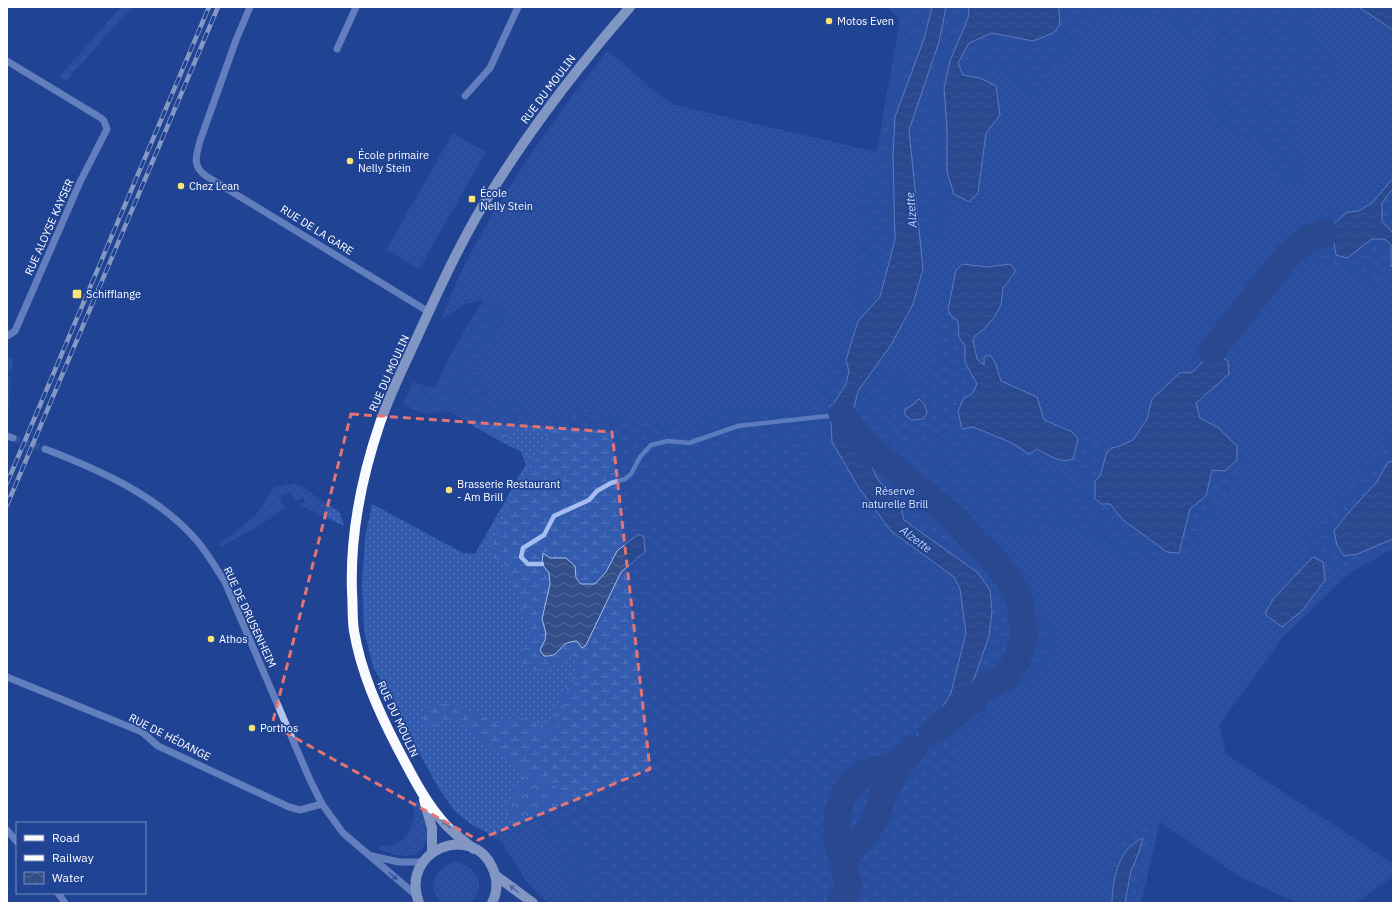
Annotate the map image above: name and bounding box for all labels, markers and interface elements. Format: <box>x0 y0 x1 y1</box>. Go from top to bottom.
place label: Motos Even <box>837 14 894 28</box>
marker: Motos Even <box>824 16 834 26</box>
street label: RUE DU MOULIN <box>518 52 578 126</box>
place label: École primaire Nelly Stein <box>358 148 429 175</box>
marker: École primaire Nelly Stein <box>345 156 355 166</box>
street label: RUE ALOYSE KAYSER <box>21 177 77 277</box>
place label: Chez Lean <box>189 179 239 193</box>
marker: Chez Lean <box>176 181 186 191</box>
place label: École Nelly Stein <box>480 186 533 213</box>
water label: Alzette <box>902 192 920 229</box>
marker: École Nelly Stein <box>467 194 477 204</box>
street label: RUE DE LA GARE <box>278 202 356 258</box>
place label: Schifflange <box>86 287 141 301</box>
marker: Schifflange <box>71 288 83 300</box>
street label: RUE DU MOULIN <box>366 332 412 414</box>
place label: Brasserie Restaurant - Am Brill <box>457 477 560 504</box>
park label: Réserve naturelle Brill <box>862 484 928 511</box>
marker: Brasserie Restaurant - Am Brill <box>444 485 454 495</box>
water label: Alzette <box>896 522 935 556</box>
street label: RUE DE DRUSENHEIM <box>220 564 280 670</box>
place label: Athos <box>219 632 248 646</box>
marker: Athos <box>206 634 216 644</box>
street label: RUE DU MOULIN <box>374 679 422 759</box>
street label: RUE DE HÉDANGE <box>127 710 213 764</box>
place label: Porthos <box>260 721 298 735</box>
marker: Porthos <box>247 723 257 733</box>
one-way arrow <box>441 819 451 829</box>
legend <box>16 822 146 894</box>
text: Road <box>52 830 80 845</box>
text: Railway <box>52 850 94 865</box>
text: Water <box>52 870 85 885</box>
one-way arrow <box>388 871 399 880</box>
one-way arrow <box>509 885 520 893</box>

